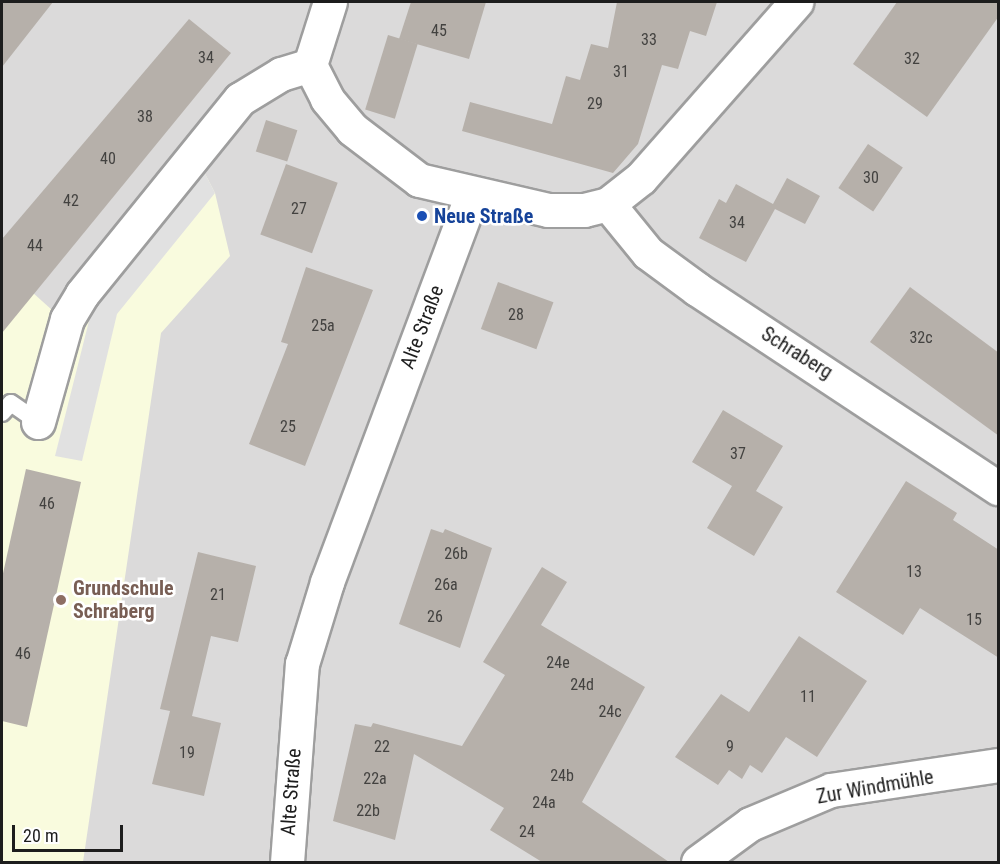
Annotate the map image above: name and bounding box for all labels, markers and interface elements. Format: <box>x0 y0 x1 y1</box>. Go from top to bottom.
house number: 45 <box>431 21 447 41</box>
house number: 33 <box>641 30 657 50</box>
house number: 34 <box>198 48 214 68</box>
house number: 32 <box>904 49 920 69</box>
house number: 31 <box>613 62 629 82</box>
house number: 29 <box>587 94 603 114</box>
house number: 38 <box>137 107 153 127</box>
house number: 40 <box>100 149 116 169</box>
house number: 30 <box>863 168 879 188</box>
house number: 42 <box>63 191 79 211</box>
house number: 27 <box>291 199 307 219</box>
place label: Neue Straße <box>434 204 533 228</box>
marker: Neue Straße <box>415 209 429 223</box>
house number: 34 <box>729 213 745 233</box>
house number: 44 <box>27 236 43 256</box>
street label: Alte Straße <box>395 282 449 372</box>
house number: 28 <box>508 305 524 325</box>
house number: 25a <box>311 316 335 336</box>
street label: Schraberg <box>757 322 837 384</box>
house number: 32c <box>909 328 933 348</box>
house number: 25 <box>280 417 296 437</box>
house number: 37 <box>730 444 746 464</box>
house number: 46 <box>39 494 55 514</box>
house number: 26b <box>444 544 468 564</box>
house number: 13 <box>906 562 922 582</box>
house number: 26a <box>434 575 458 595</box>
place label: Grundschule Schraberg <box>73 576 173 623</box>
house number: 21 <box>210 585 226 605</box>
marker: Grundschule Schraberg <box>54 593 68 607</box>
house number: 26 <box>427 607 443 627</box>
house number: 15 <box>966 610 982 630</box>
house number: 46 <box>15 644 31 664</box>
house number: 24e <box>546 653 570 673</box>
house number: 24d <box>570 675 594 695</box>
house number: 11 <box>800 687 816 707</box>
house number: 24c <box>598 702 622 722</box>
house number: 22 <box>374 737 390 757</box>
house number: 9 <box>726 737 734 757</box>
house number: 19 <box>179 743 195 763</box>
street label: Alte Straße <box>276 748 306 836</box>
street label: Zur Windmühle <box>815 765 935 809</box>
house number: 24b <box>550 766 574 786</box>
house number: 22a <box>363 769 387 789</box>
house number: 24a <box>532 793 556 813</box>
house number: 22b <box>356 801 380 821</box>
scale bar <box>15 813 126 851</box>
house number: 24 <box>519 822 535 842</box>
text: 20 m <box>23 825 58 846</box>

